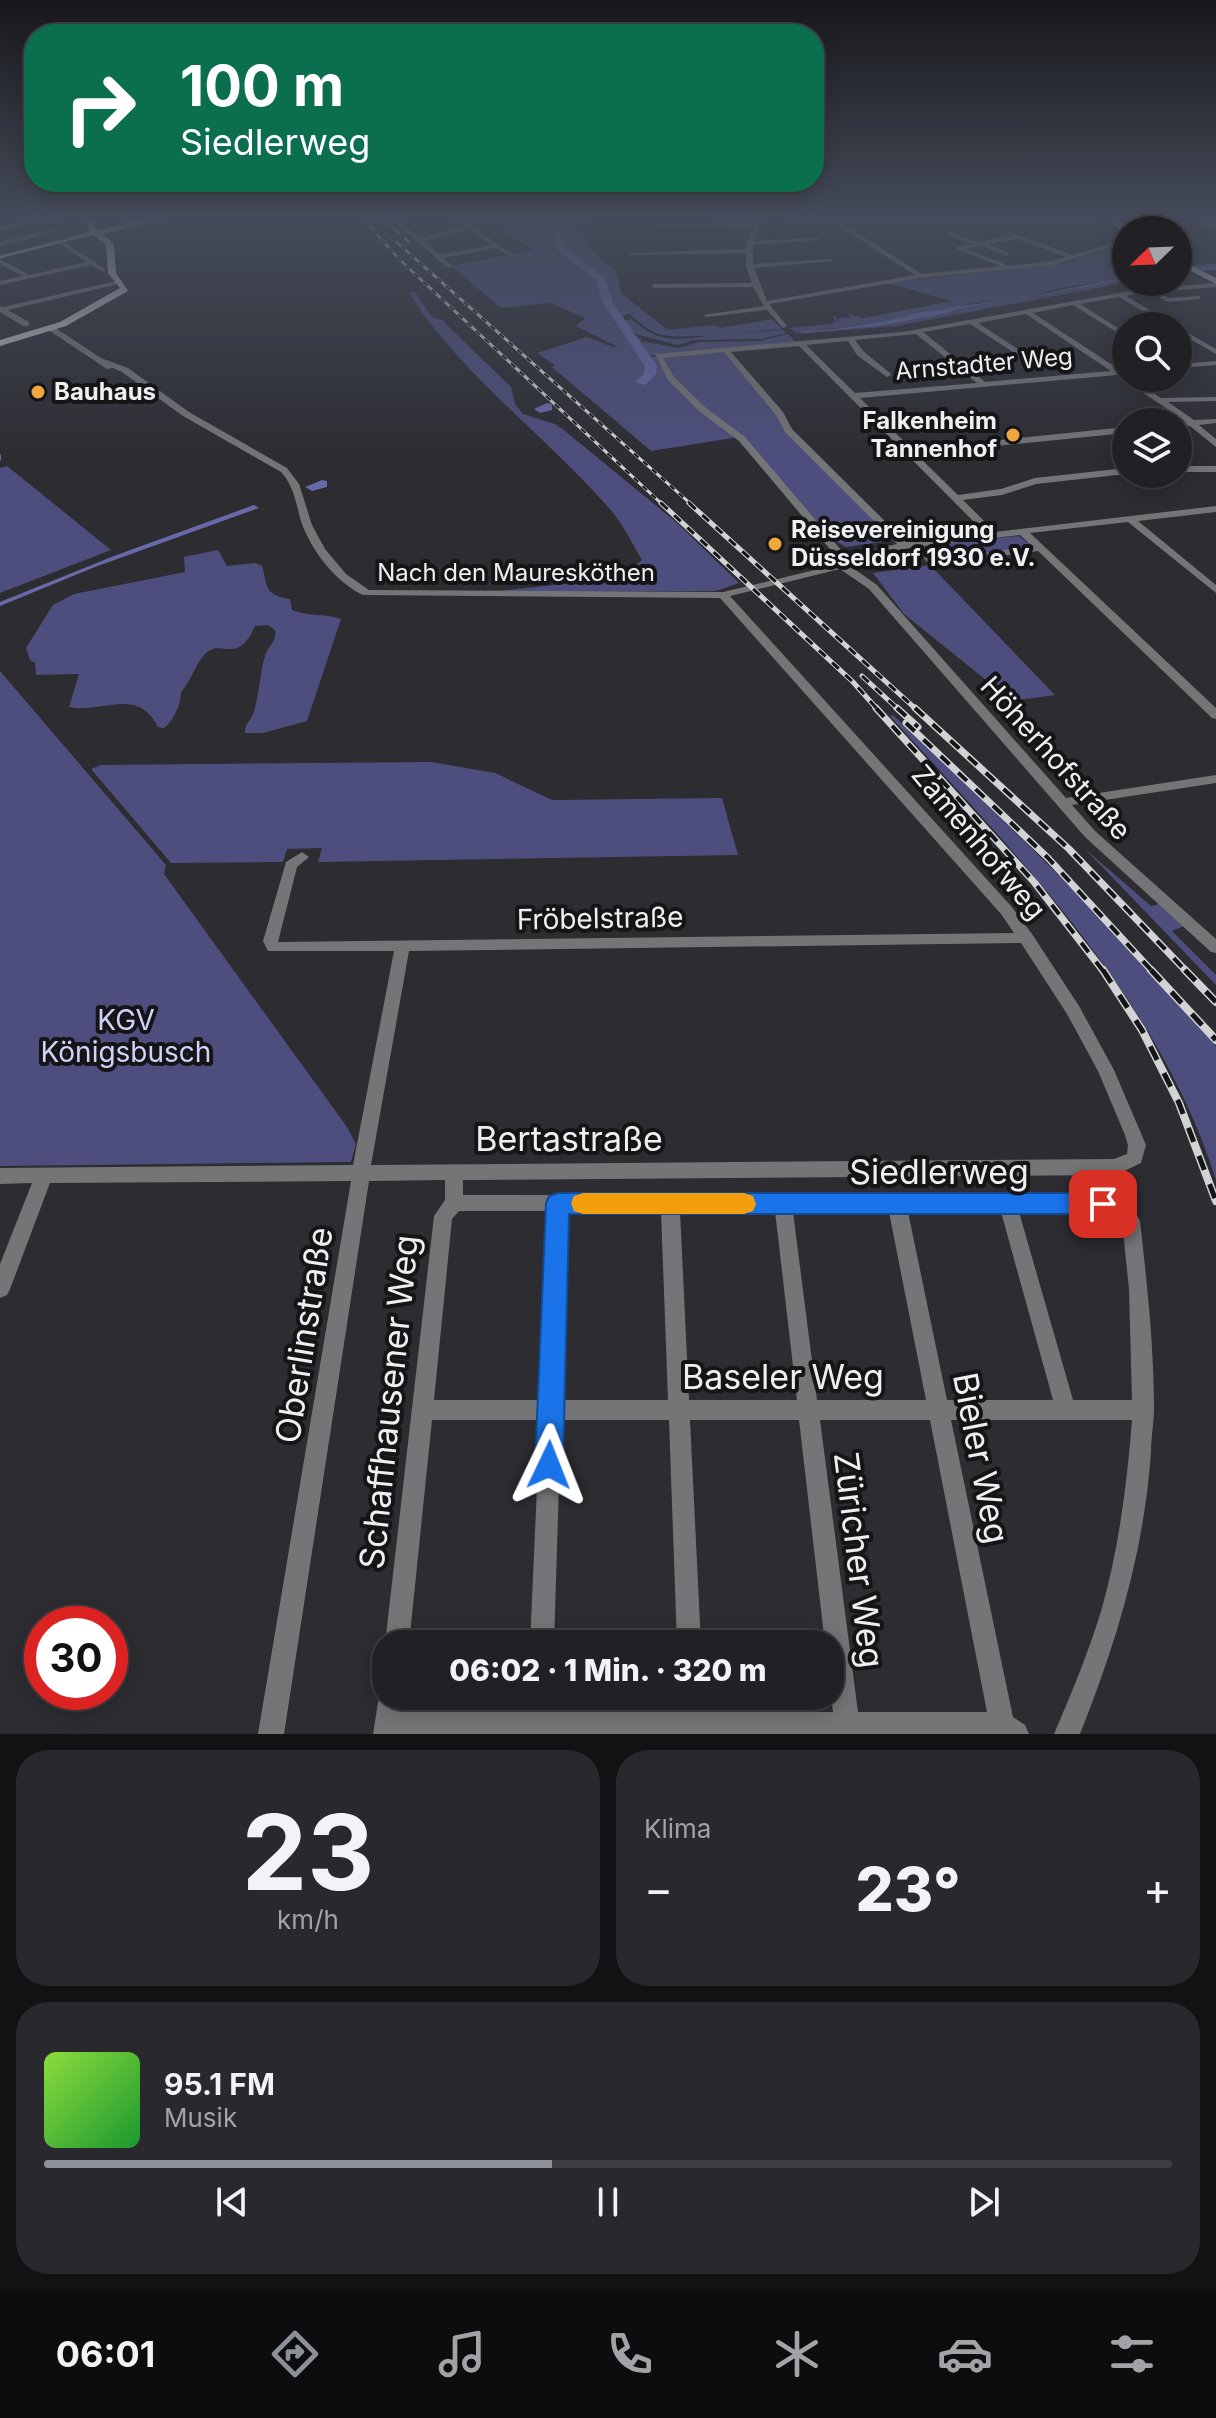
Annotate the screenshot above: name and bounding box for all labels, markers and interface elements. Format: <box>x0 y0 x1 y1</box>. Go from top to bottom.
text: 100 m <box>180 52 344 120</box>
icon: right <box>48 56 152 160</box>
text: Siedlerweg <box>180 120 370 164</box>
north arrow <box>1112 216 1192 296</box>
map controls <box>1112 216 1192 488</box>
button: search <box>1112 312 1192 392</box>
street label: Arnstadter Weg <box>894 341 1074 386</box>
place label: Bauhaus <box>54 377 156 406</box>
marker: Bauhaus <box>29 383 47 401</box>
place label: Falkenheim Tannenhof <box>863 406 997 463</box>
button: layers <box>1112 408 1192 488</box>
marker: Falkenheim Tannenhof <box>1004 426 1022 444</box>
place label: Reisevereinigung Düsseldorf 1930 e.V. <box>791 515 1036 572</box>
marker: Reisevereinigung Düsseldorf 1930 e.V. <box>766 535 784 553</box>
street label: Nach den Mauresköthen <box>377 558 655 587</box>
street label: Höherhofstraße <box>974 669 1138 847</box>
street label: Zamenhofweg <box>905 758 1053 926</box>
street label: Fröbelstraße <box>516 900 684 936</box>
park label: KGV Königsbusch <box>41 1003 211 1069</box>
street label: Bertastraße <box>475 1118 663 1159</box>
street label: Siedlerweg <box>849 1151 1029 1192</box>
pin <box>1069 1170 1137 1238</box>
icon: arrive <box>1081 1182 1125 1226</box>
street label: Oberlinstraße <box>266 1224 341 1446</box>
street label: Schaffhausener Weg <box>351 1233 426 1571</box>
street label: Baseler Weg <box>682 1356 884 1397</box>
street label: Bieler Weg <box>945 1369 1018 1547</box>
position arrow <box>507 1423 591 1507</box>
street label: Züricher Weg <box>826 1450 893 1670</box>
speed limit sign: 30 <box>24 1606 128 1710</box>
text: 06:02 · 1 Min. · 320 m <box>449 1652 767 1688</box>
text: 23 <box>242 1789 374 1915</box>
text: Klima <box>644 1813 711 1844</box>
text: 23° <box>855 1853 961 1925</box>
text: − <box>644 1862 673 1916</box>
text: + <box>1143 1862 1172 1916</box>
text: km/h <box>277 1904 339 1935</box>
text: 95.1 FM <box>164 2066 275 2102</box>
text: Musik <box>164 2102 237 2133</box>
icon: previous <box>210 2180 254 2224</box>
icon: pause <box>586 2180 630 2224</box>
icon: next <box>962 2180 1006 2224</box>
icon: directions <box>267 2326 323 2382</box>
icon: music <box>434 2326 490 2382</box>
icon: phone <box>602 2326 658 2382</box>
icon: climate <box>769 2326 825 2382</box>
icon: car <box>937 2326 993 2382</box>
icon: filters <box>1104 2326 1160 2382</box>
text: 06:01 <box>56 2332 155 2376</box>

